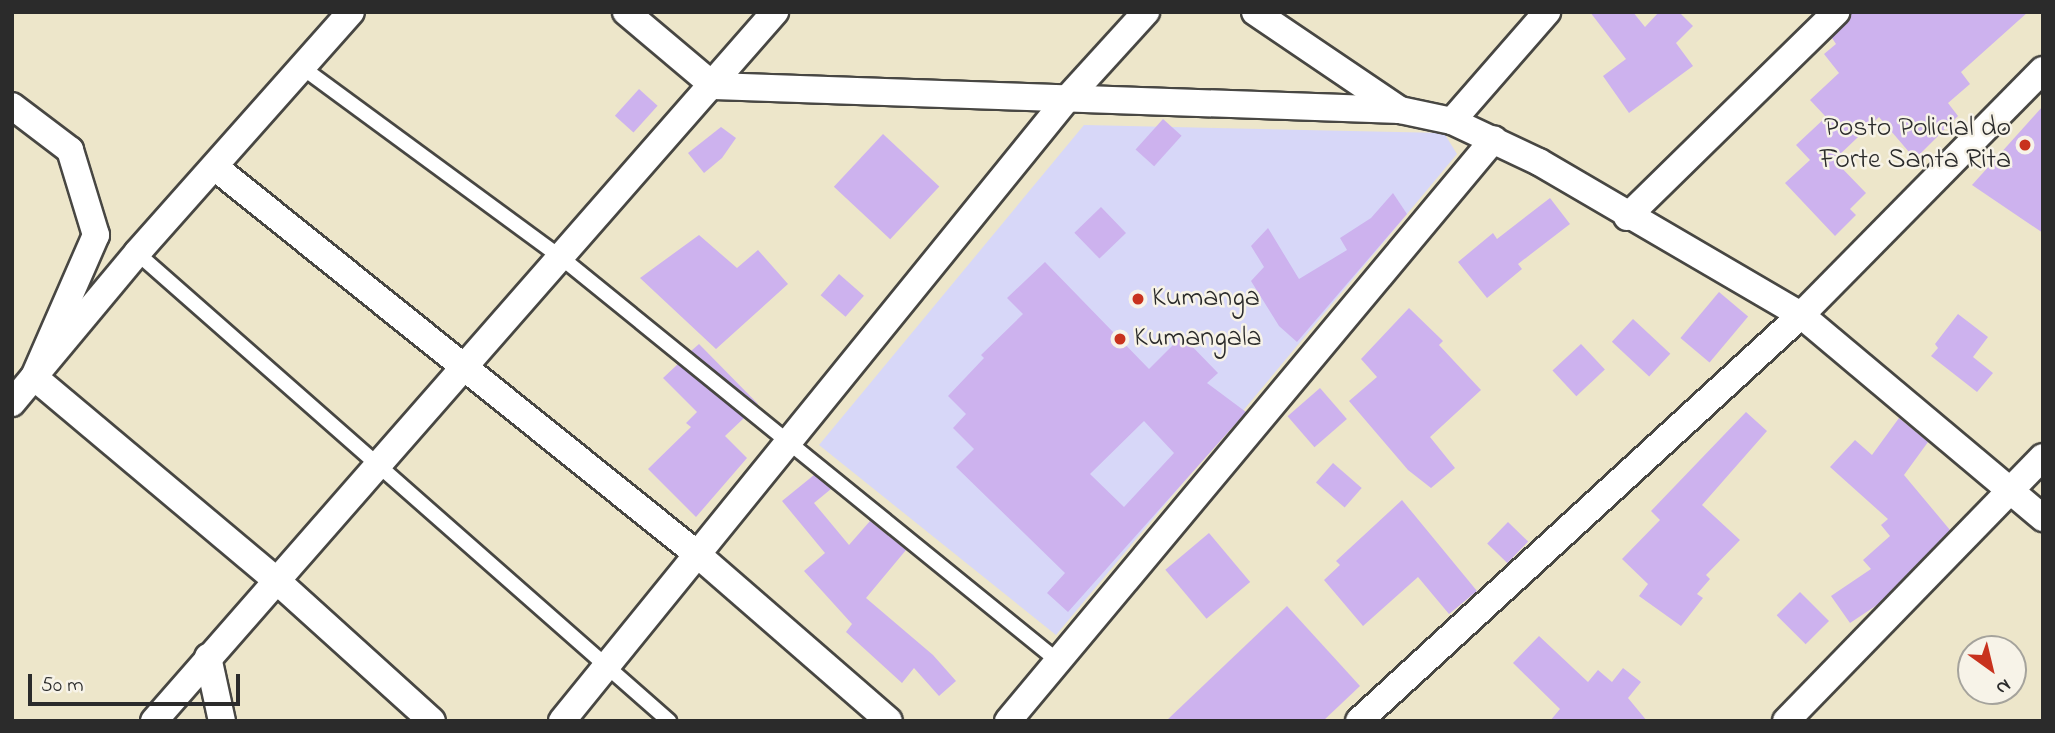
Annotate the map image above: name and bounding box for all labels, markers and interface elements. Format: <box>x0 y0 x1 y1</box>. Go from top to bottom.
place label: Posto Policial do Forte Santa Rita <box>1820 112 2011 178</box>
marker: Posto Policial do Forte Santa Rita <box>2017 137 2033 153</box>
place label: Kumanga <box>1152 282 1260 316</box>
marker: Kumanga <box>1130 291 1146 307</box>
place label: Kumangala <box>1134 322 1262 356</box>
marker: Kumangala <box>1112 331 1128 347</box>
north arrow <box>1957 635 2027 705</box>
scale bar <box>32 660 243 704</box>
text: 50 m <box>41 671 84 701</box>
text: N <box>1990 671 2016 701</box>

